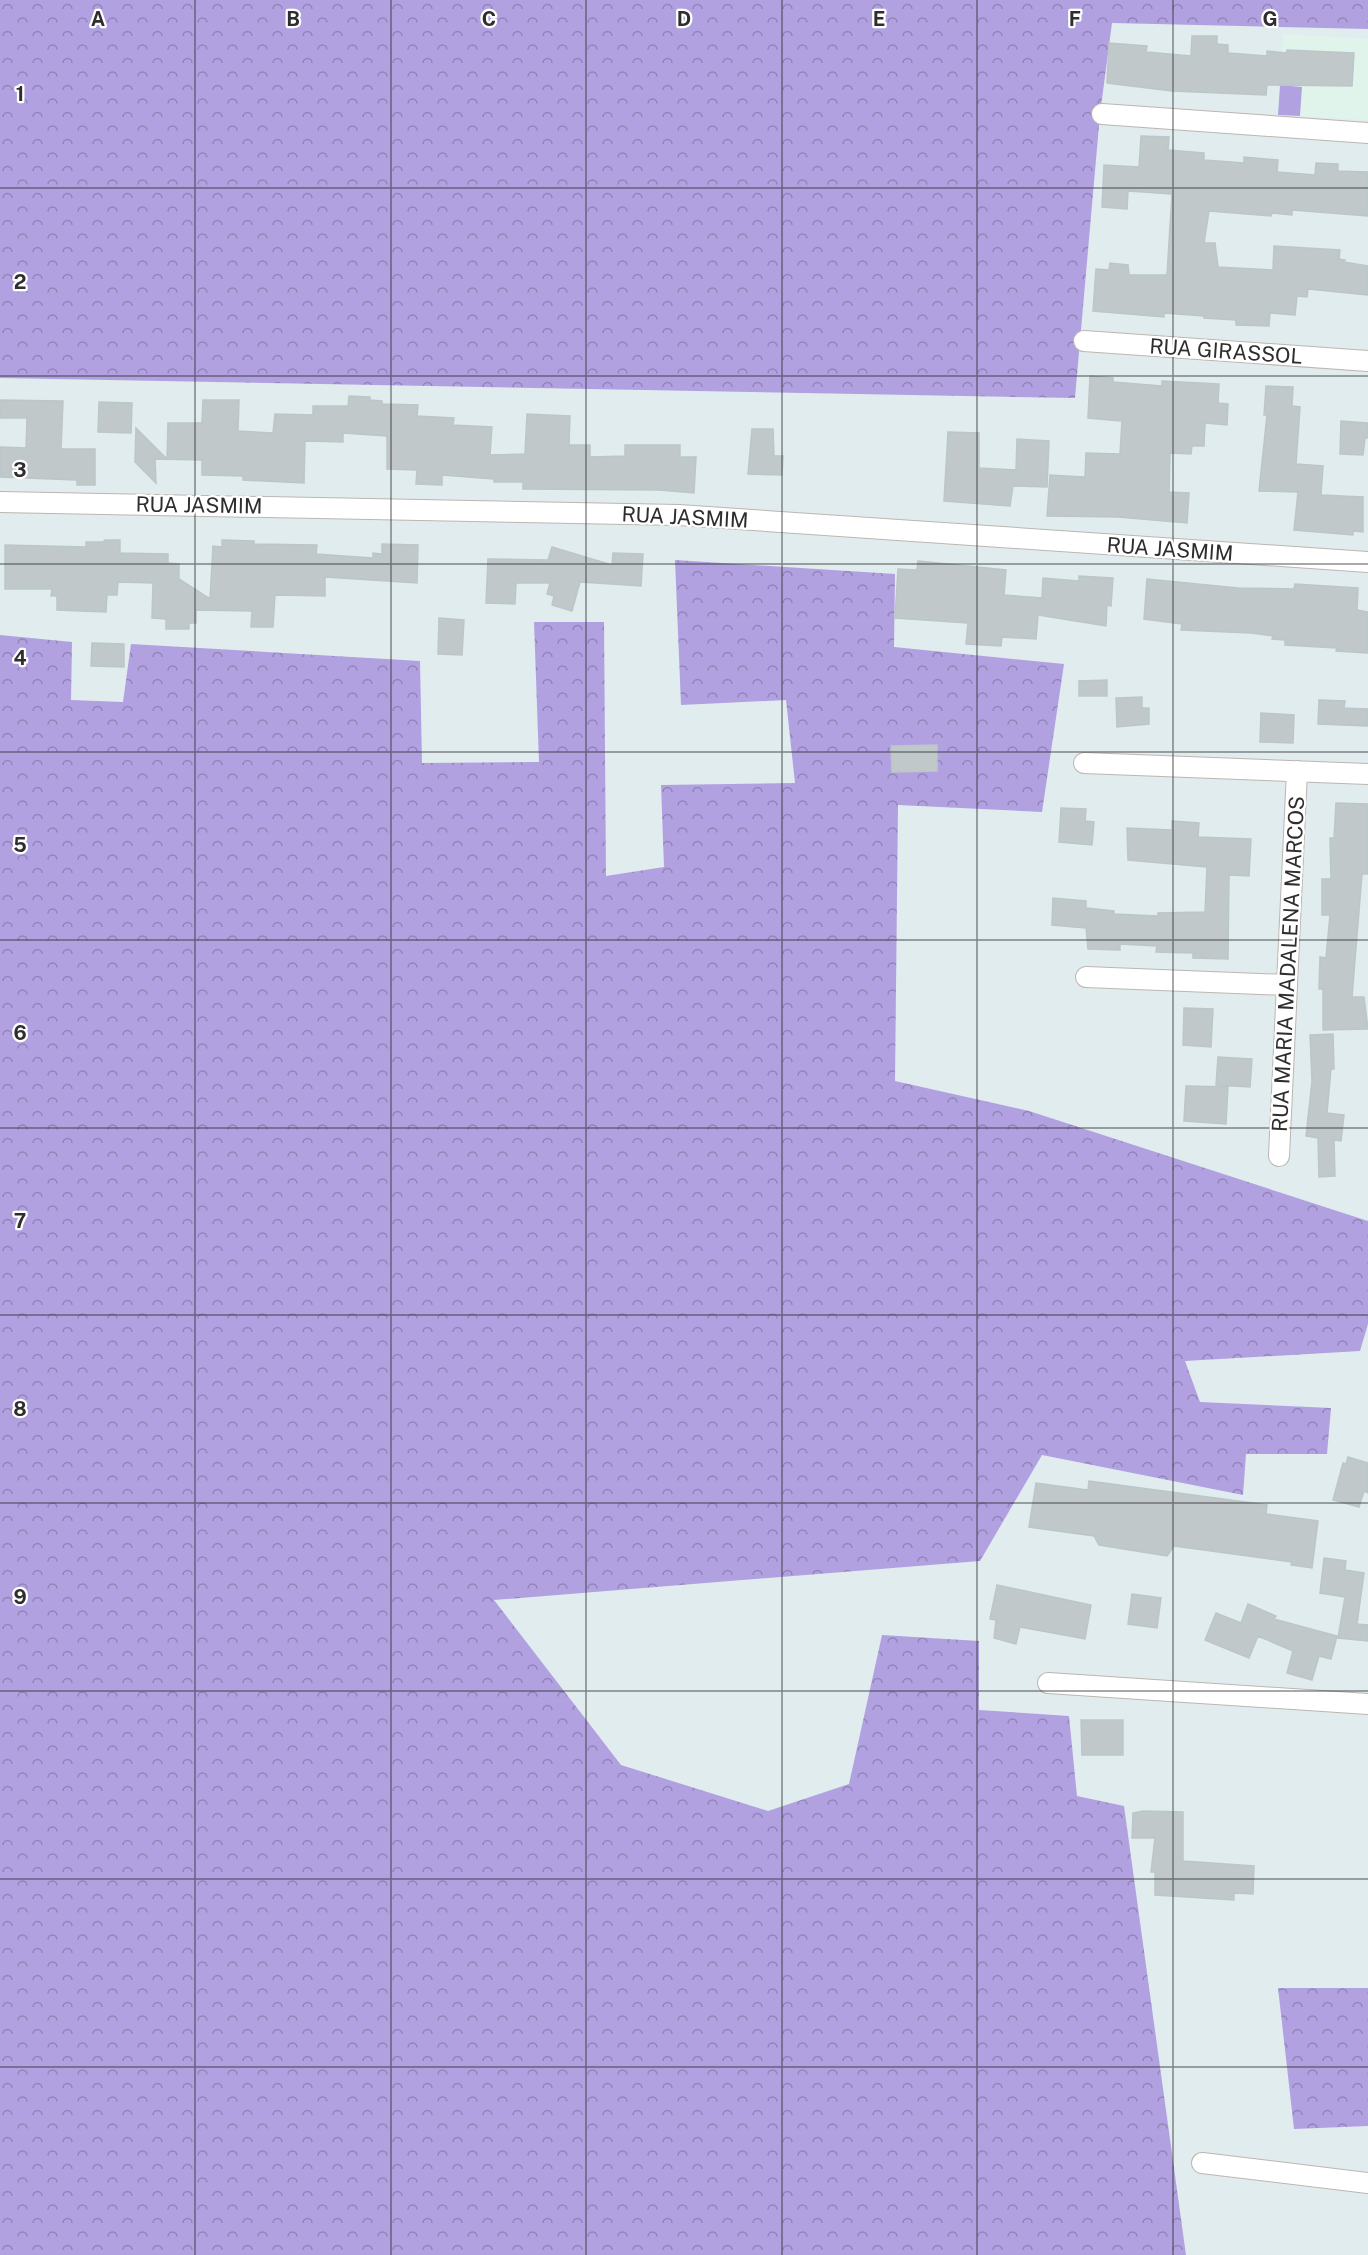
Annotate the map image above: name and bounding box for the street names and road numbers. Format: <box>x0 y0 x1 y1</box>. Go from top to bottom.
street label: RUA GIRASSOL <box>1149 333 1303 369</box>
street label: RUA JASMIM <box>135 491 263 519</box>
street label: RUA JASMIM <box>621 501 749 533</box>
street label: RUA JASMIM <box>1106 532 1234 566</box>
street label: RUA MARIA MADALENA MARCOS <box>1267 795 1309 1133</box>

